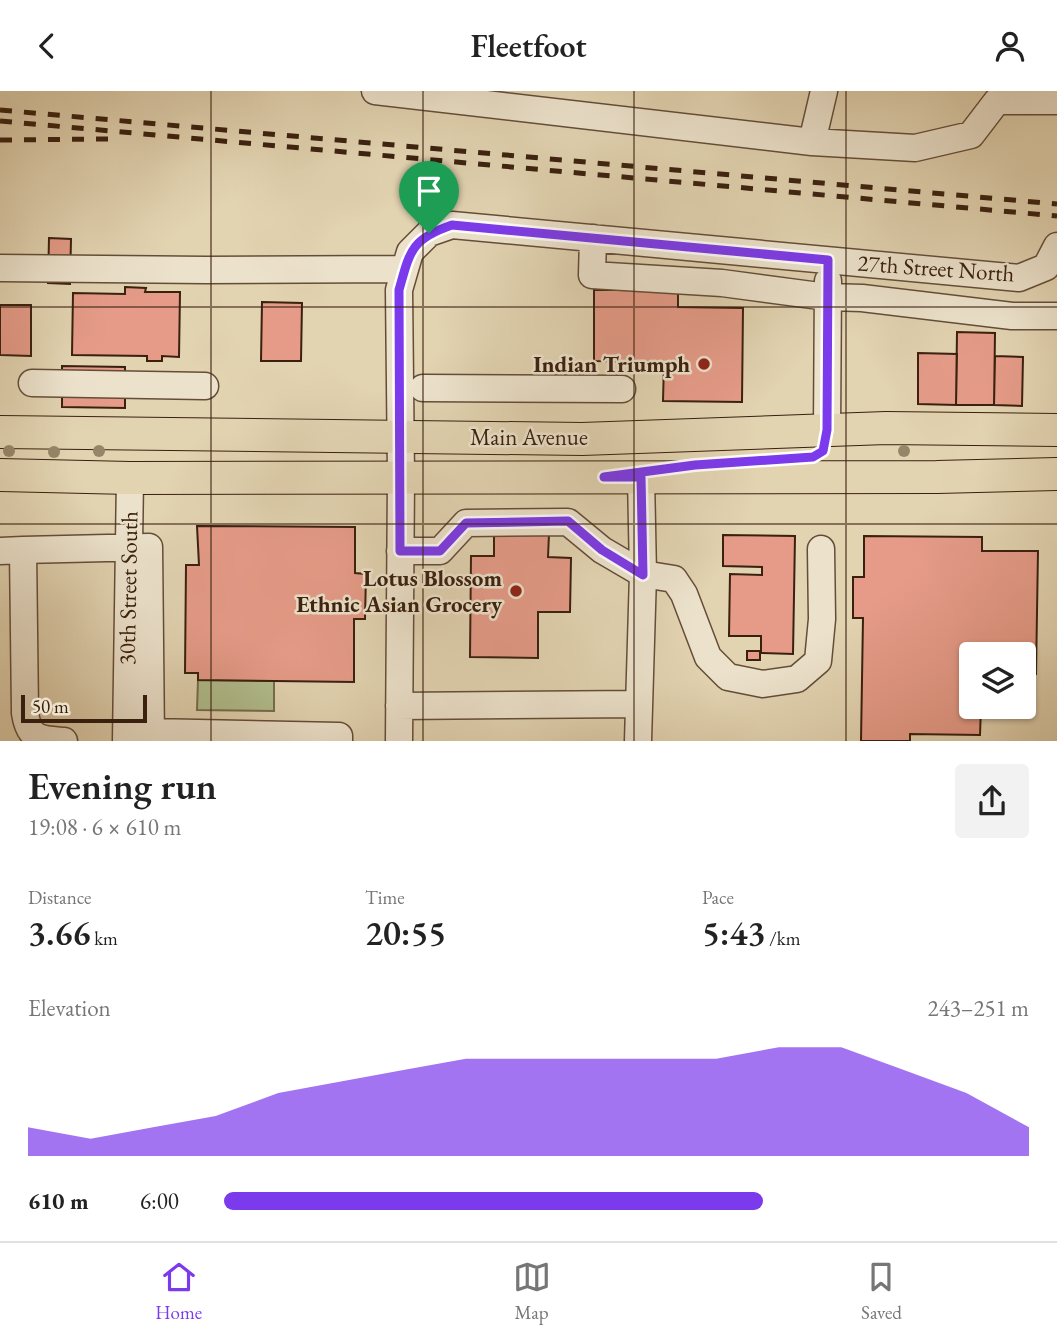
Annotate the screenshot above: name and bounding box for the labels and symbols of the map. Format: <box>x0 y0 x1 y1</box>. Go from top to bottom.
pin <box>399 161 459 233</box>
street label: 27th Street North <box>857 248 1016 288</box>
place label: Indian Triumph <box>533 349 690 379</box>
marker: Indian Triumph <box>696 356 712 372</box>
street label: Main Avenue <box>470 422 588 452</box>
street label: 30th Street South <box>112 511 144 665</box>
place label: Lotus Blossom Ethnic Asian Grocery <box>296 563 503 619</box>
marker: Lotus Blossom Ethnic Asian Grocery <box>508 583 524 599</box>
scale bar <box>21 691 147 723</box>

